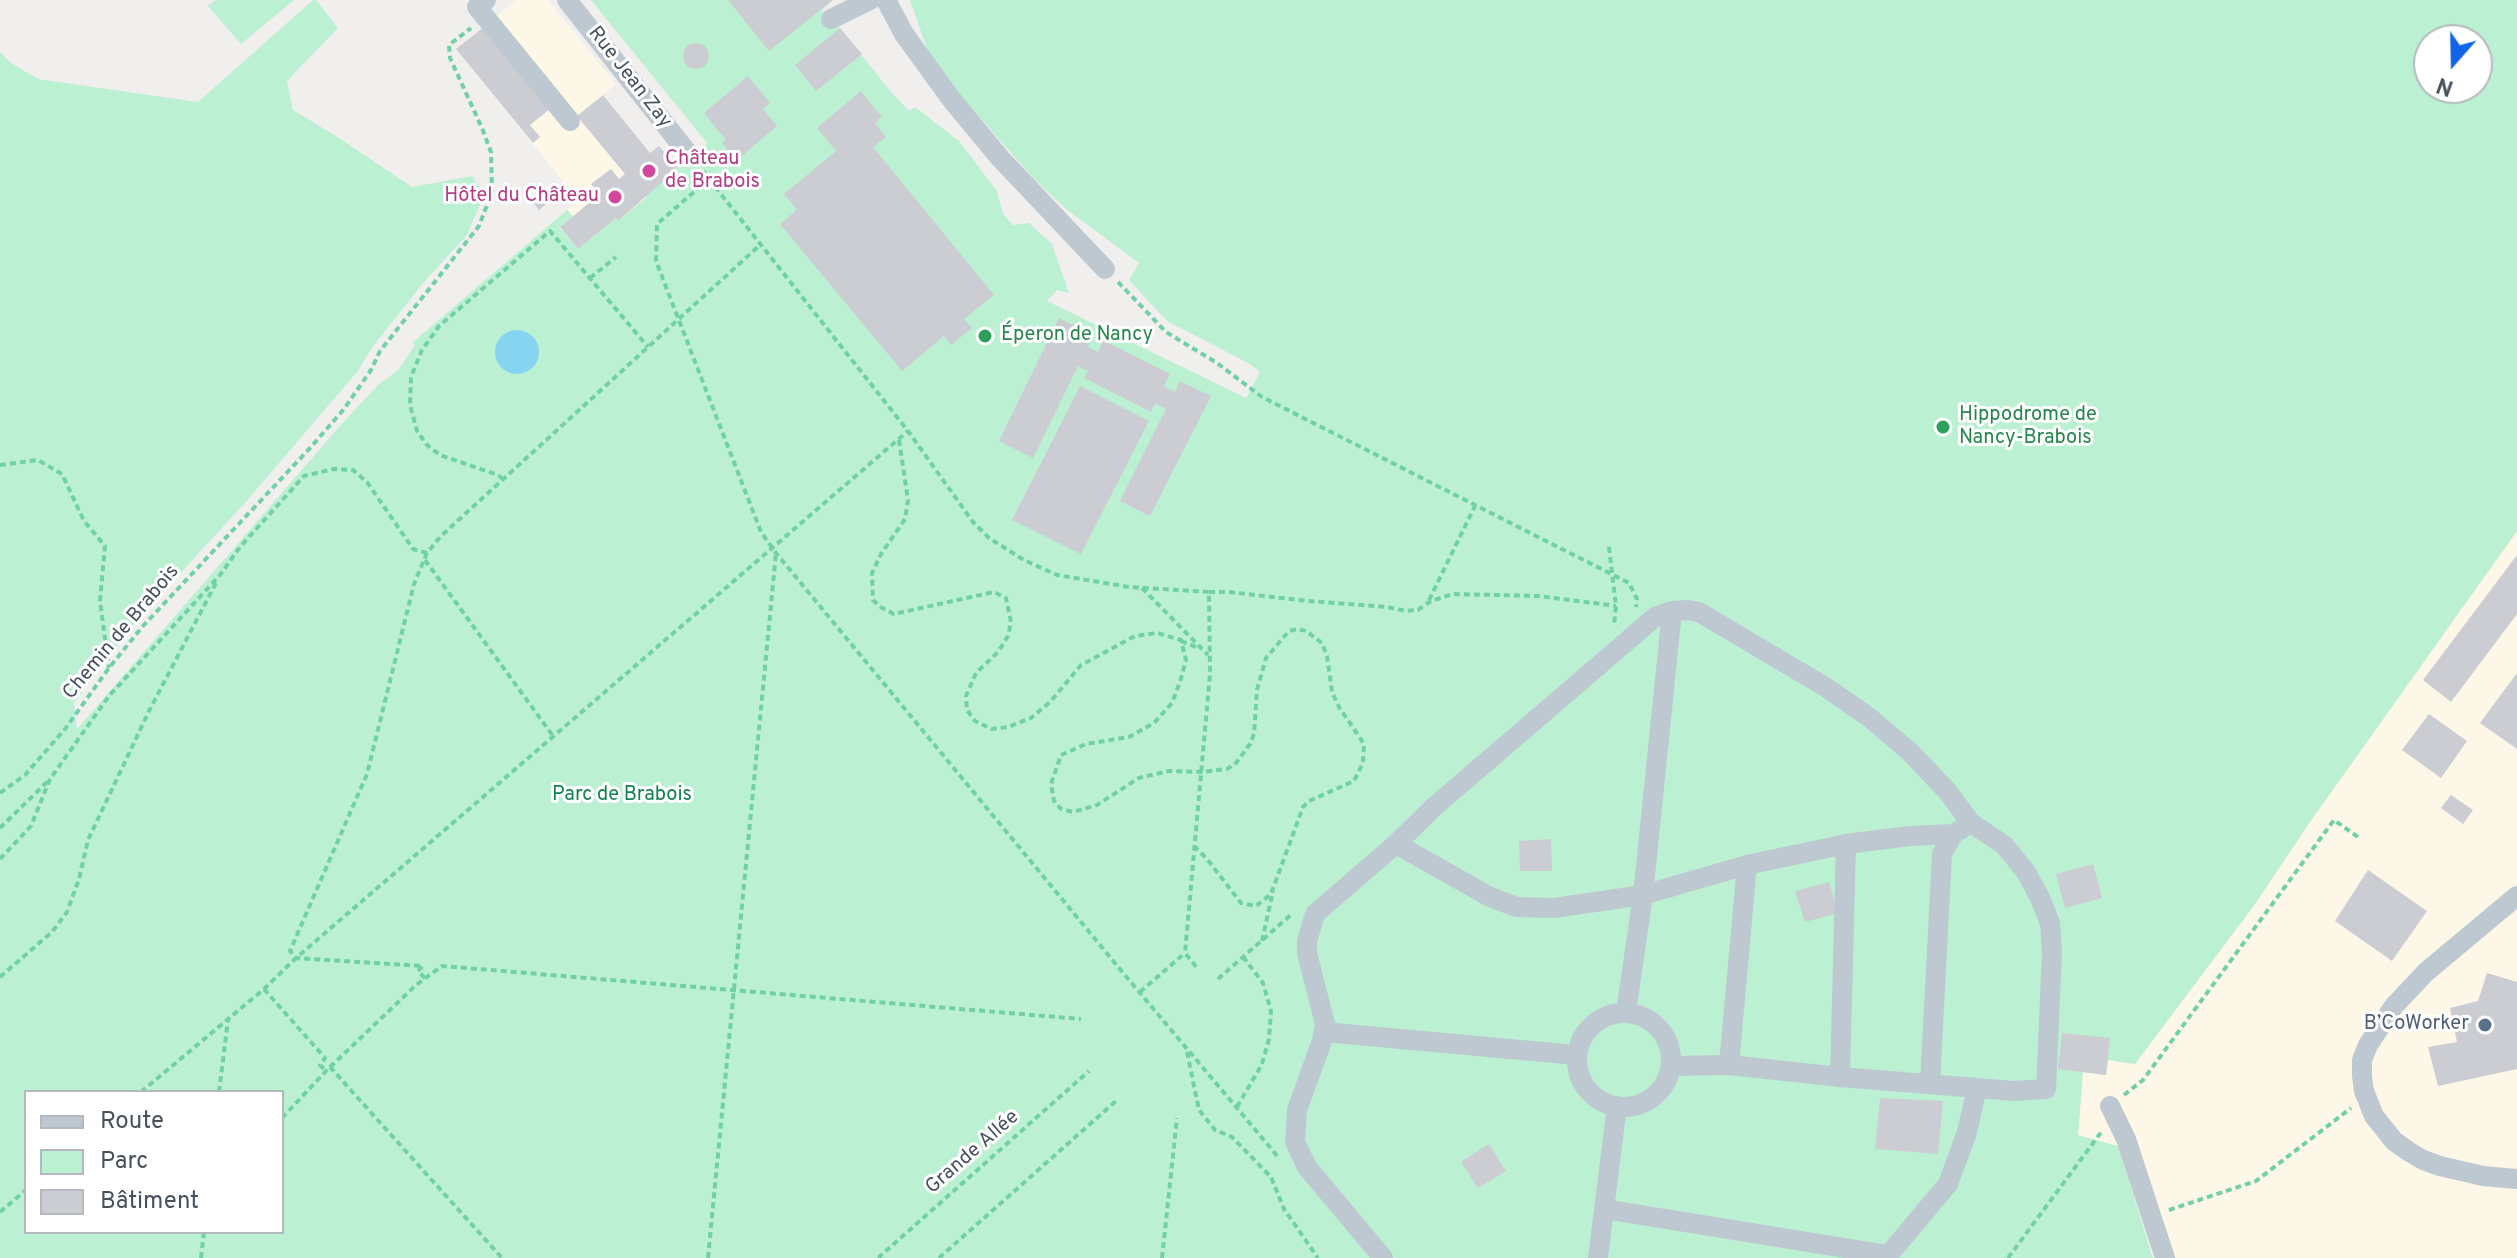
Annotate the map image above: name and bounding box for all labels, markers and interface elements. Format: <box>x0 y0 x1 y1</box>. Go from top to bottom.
street label: Rue Jean Zay <box>582 23 676 133</box>
north arrow <box>2413 24 2493 104</box>
text: N <box>2433 70 2457 101</box>
place label: Château de Brabois <box>665 148 760 195</box>
marker: Château de Brabois <box>640 162 658 180</box>
place label: Hôtel du Château <box>444 185 599 209</box>
marker: Hôtel du Château <box>606 188 624 206</box>
place label: Éperon de Nancy <box>1001 324 1153 348</box>
marker: Éperon de Nancy <box>976 327 994 345</box>
place label: Hippodrome de Nancy-Brabois <box>1959 404 2097 451</box>
marker: Hippodrome de Nancy-Brabois <box>1934 418 1952 436</box>
street label: Chemin de Brabois <box>59 561 185 705</box>
park label: Parc de Brabois <box>552 784 692 808</box>
place label: B’CoWorker <box>2364 1013 2469 1037</box>
marker: B’CoWorker <box>2476 1016 2494 1034</box>
legend <box>24 1090 284 1234</box>
street label: Grande Allée <box>921 1106 1025 1200</box>
text: Route <box>100 1107 164 1137</box>
text: Parc <box>100 1147 148 1177</box>
text: Bâtiment <box>100 1187 199 1217</box>

